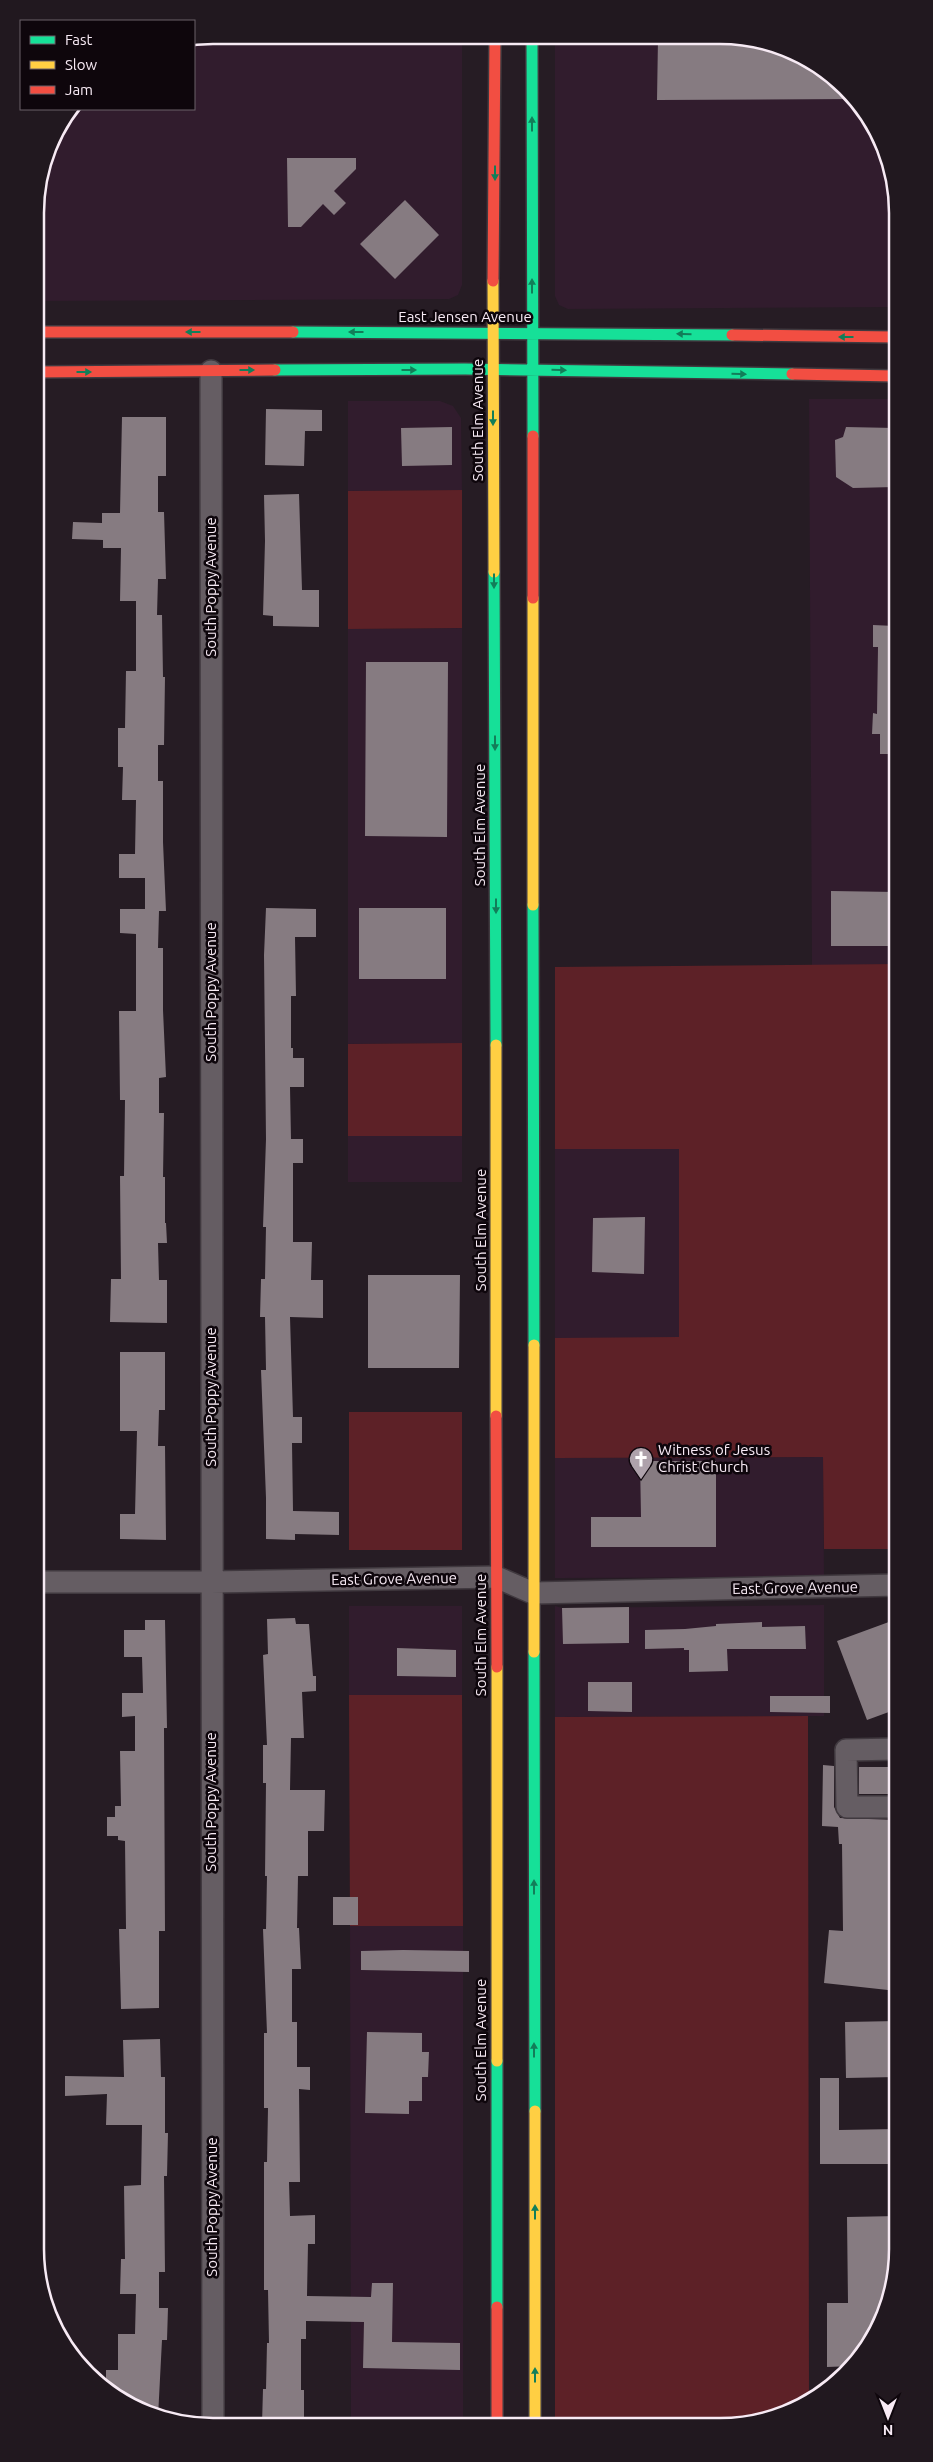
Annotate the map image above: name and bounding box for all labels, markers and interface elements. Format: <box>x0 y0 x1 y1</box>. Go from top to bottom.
legend <box>20 20 195 110</box>
text: Fast <box>65 31 93 48</box>
text: Slow <box>65 56 98 73</box>
text: Jam <box>65 81 93 98</box>
one-way arrow <box>528 116 536 132</box>
one-way arrow <box>491 165 499 181</box>
one-way arrow <box>528 278 536 294</box>
street label: East Jensen Avenue <box>398 308 532 325</box>
one-way arrow <box>185 328 201 336</box>
one-way arrow <box>348 328 364 336</box>
one-way arrow <box>675 330 691 338</box>
one-way arrow <box>838 333 854 341</box>
street label: South Elm Avenue <box>469 359 486 481</box>
one-way arrow <box>239 366 255 374</box>
one-way arrow <box>402 366 418 374</box>
one-way arrow <box>551 366 567 374</box>
one-way arrow <box>77 367 93 375</box>
one-way arrow <box>731 370 747 378</box>
one-way arrow <box>489 411 497 427</box>
street label: South Poppy Avenue <box>202 517 219 657</box>
one-way arrow <box>490 573 498 589</box>
one-way arrow <box>491 736 499 752</box>
street label: South Elm Avenue <box>471 764 488 886</box>
one-way arrow <box>492 898 500 914</box>
street label: South Poppy Avenue <box>202 922 219 1062</box>
street label: South Elm Avenue <box>472 1169 489 1291</box>
street label: South Poppy Avenue <box>202 1327 219 1467</box>
place label: Witness of Jesus Christ Church <box>658 1441 770 1475</box>
church icon: Witness of Jesus Christ Church <box>628 1446 654 1480</box>
street label: East Grove Avenue <box>331 1569 457 1588</box>
street label: South Elm Avenue <box>472 1574 489 1696</box>
street label: East Grove Avenue <box>732 1578 858 1597</box>
street label: South Poppy Avenue <box>202 1732 219 1872</box>
one-way arrow <box>530 1879 538 1895</box>
street label: South Elm Avenue <box>472 1979 489 2101</box>
one-way arrow <box>530 2042 538 2058</box>
street label: South Poppy Avenue <box>203 2137 220 2277</box>
one-way arrow <box>531 2204 539 2220</box>
one-way arrow <box>531 2367 539 2383</box>
north arrow <box>863 2392 913 2442</box>
text: N <box>883 2422 893 2438</box>

